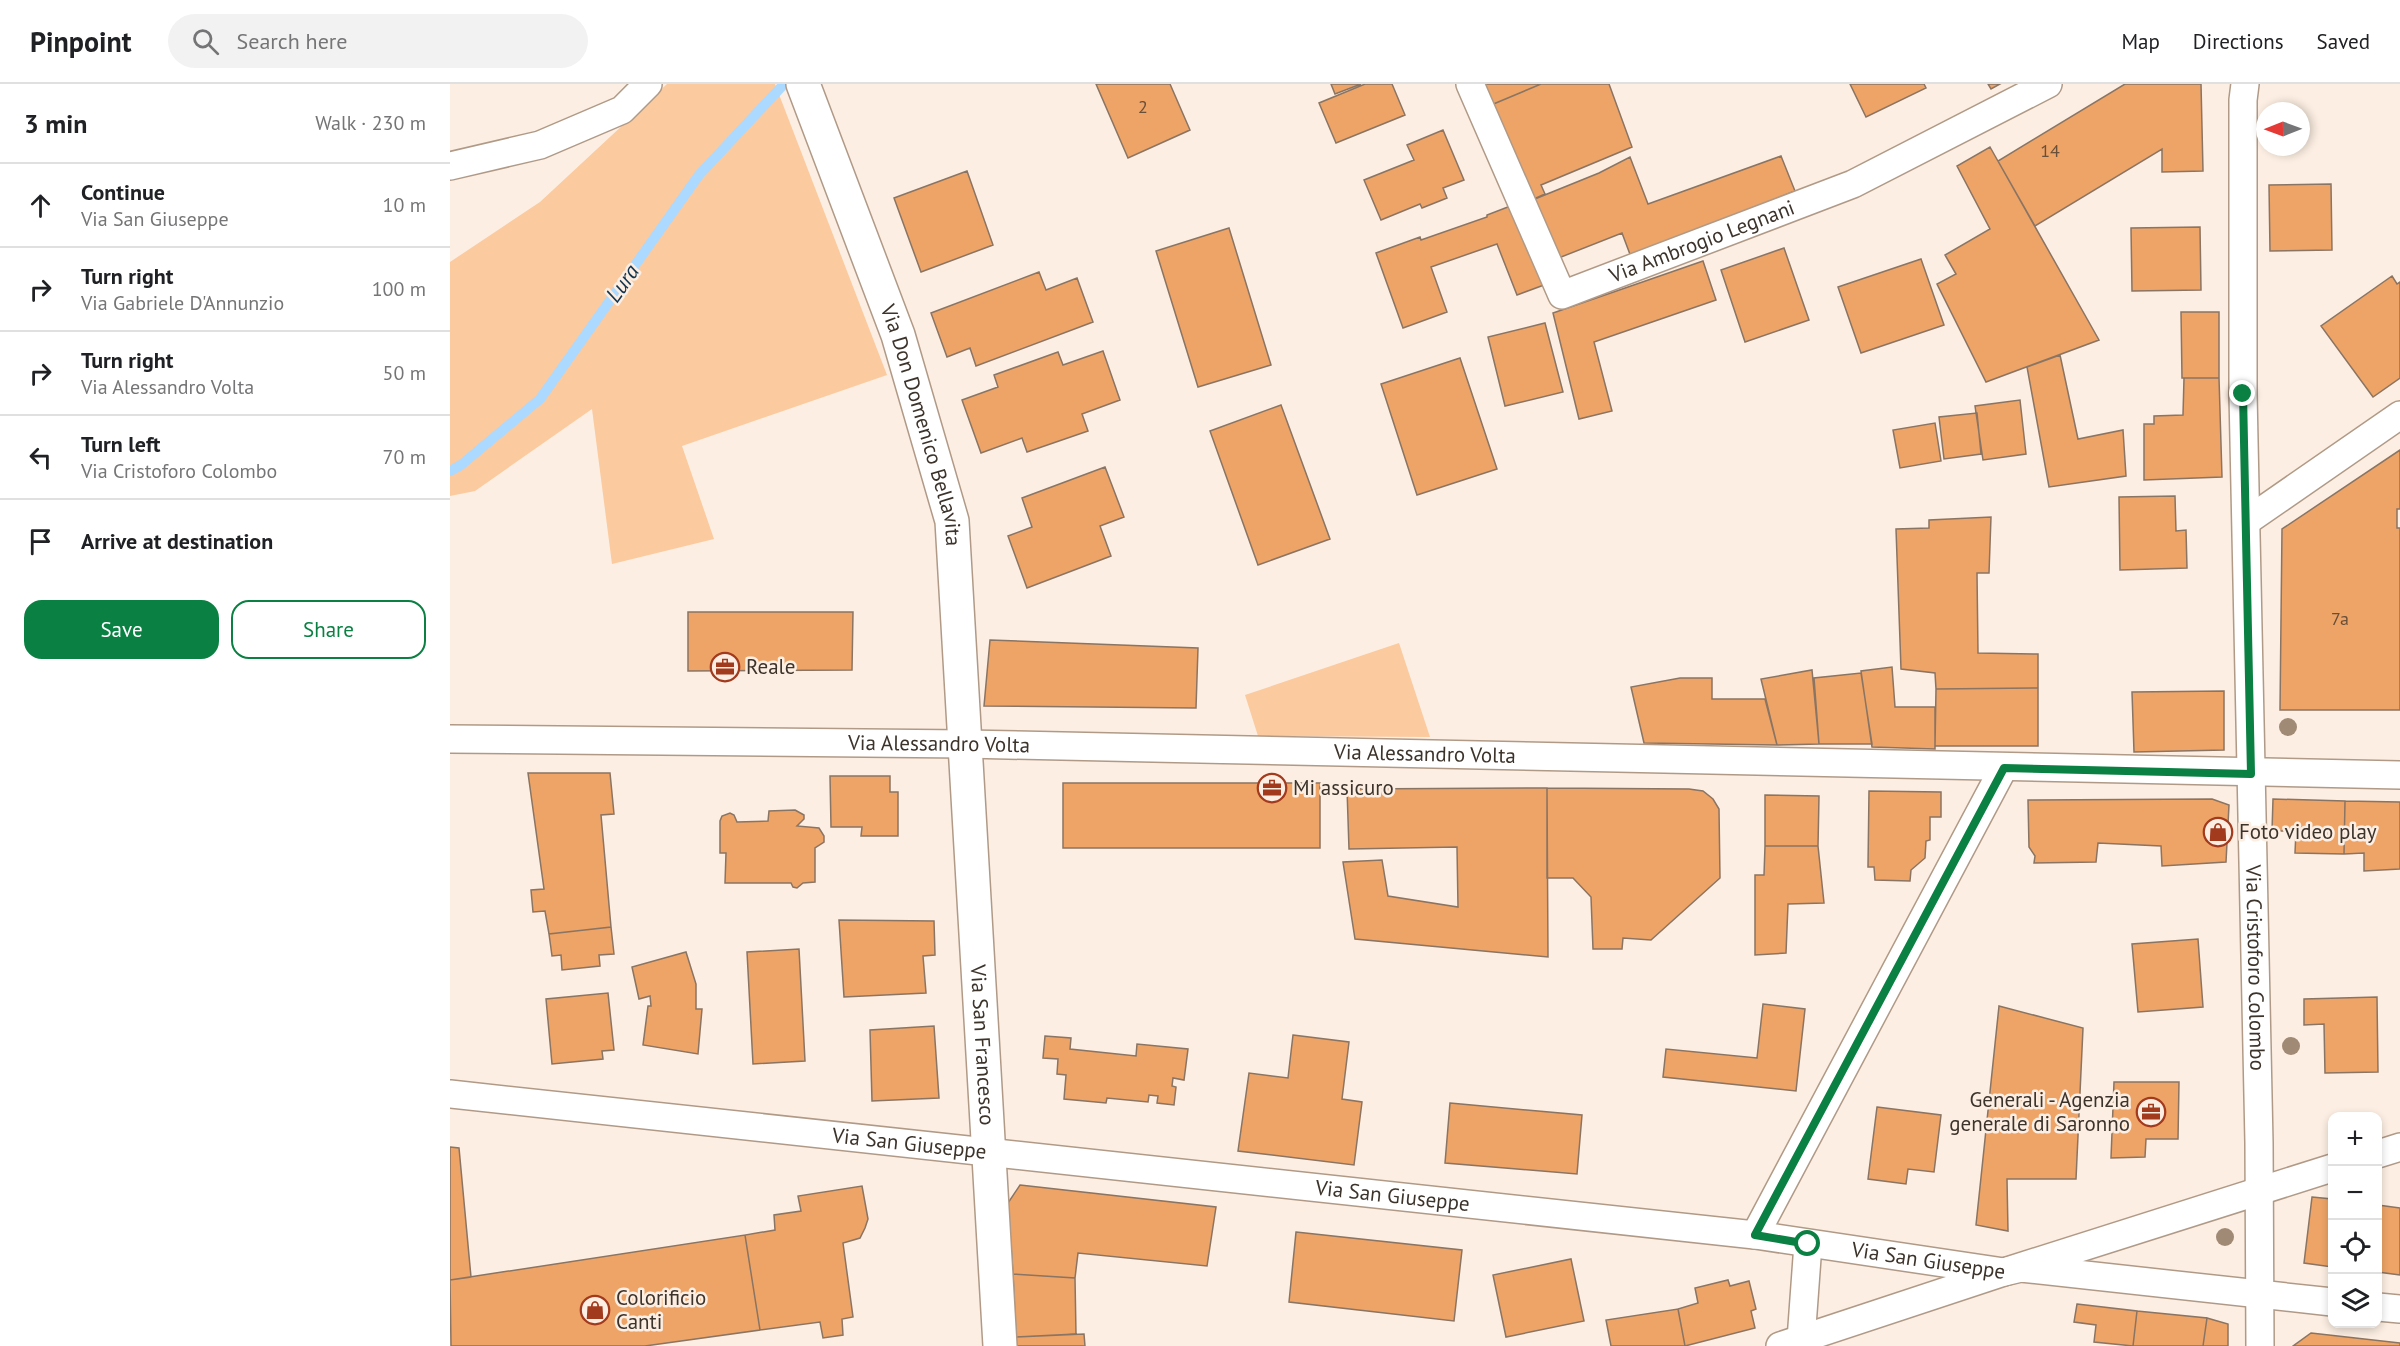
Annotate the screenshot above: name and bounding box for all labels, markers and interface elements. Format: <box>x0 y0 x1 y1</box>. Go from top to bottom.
search box <box>168 14 588 68</box>
text: Pinpoint <box>30 23 132 60</box>
icon: search <box>189 25 222 58</box>
text: Search here <box>237 27 347 55</box>
text: Map <box>2121 28 2160 55</box>
text: Directions <box>2193 28 2284 55</box>
text: Saved <box>2317 28 2370 55</box>
house number: 2 <box>1138 95 1148 118</box>
north arrow <box>2256 102 2310 156</box>
text: 3 min <box>24 107 87 140</box>
text: Walk · 230 m <box>315 110 426 136</box>
house number: 14 <box>2040 139 2060 162</box>
text: Continue <box>81 178 165 206</box>
icon: ahead <box>24 189 57 222</box>
text: 10 m <box>383 192 426 218</box>
street label: Via Ambrogio Legnani <box>1604 194 1798 289</box>
text: Via San Giuseppe <box>81 206 229 232</box>
water label: Lura <box>599 258 645 307</box>
text: Turn right <box>81 262 173 290</box>
icon: right <box>24 273 57 306</box>
text: 100 m <box>372 276 426 302</box>
text: Via Gabriele D'Annunzio <box>81 290 284 316</box>
street label: Via Don Domenico Bellavita <box>874 300 967 547</box>
text: Turn right <box>81 346 173 374</box>
icon: right <box>24 357 57 390</box>
text: 50 m <box>383 360 426 386</box>
text: Via Alessandro Volta <box>81 374 254 400</box>
route end <box>2229 380 2255 406</box>
text: Turn left <box>81 430 161 458</box>
icon: left <box>24 441 57 474</box>
text: 70 m <box>383 444 426 470</box>
text: Via Cristoforo Colombo <box>81 458 277 484</box>
icon: arrive <box>24 525 57 558</box>
text: Arrive at destination <box>81 527 273 555</box>
button: Save <box>24 600 219 659</box>
button: Share <box>231 600 426 659</box>
house number: 7a <box>2331 607 2349 630</box>
office icon: Reale <box>709 651 741 683</box>
place label: Reale <box>746 653 795 680</box>
street label: Via Alessandro Volta <box>847 729 1030 758</box>
street label: Via Alessandro Volta <box>1333 738 1516 769</box>
office icon: Mi assicuro <box>1256 772 1288 804</box>
place label: Mi assicuro <box>1293 774 1394 801</box>
shop icon: Foto video play <box>2202 816 2234 848</box>
place label: Foto video play <box>2239 818 2377 845</box>
street label: Via Cristoforo Colombo <box>2240 863 2271 1071</box>
street label: Via San Francesco <box>965 963 1001 1126</box>
place label: Generali - Agenzia generale di Saronno <box>1949 1086 2130 1137</box>
office icon: Generali - Agenzia generale di Saronno <box>2135 1096 2167 1128</box>
map controls <box>2328 1112 2382 1328</box>
button: + <box>2328 1112 2382 1166</box>
street label: Via San Giuseppe <box>830 1121 988 1165</box>
button: − <box>2328 1166 2382 1220</box>
street label: Via San Giuseppe <box>1313 1173 1471 1217</box>
button: locate <box>2328 1220 2382 1274</box>
route start <box>1794 1230 1820 1256</box>
street label: Via San Giuseppe <box>1849 1235 2007 1285</box>
button: layers <box>2328 1274 2382 1328</box>
place label: Colorificio Canti <box>616 1284 706 1335</box>
shop icon: Colorificio Canti <box>579 1294 611 1326</box>

